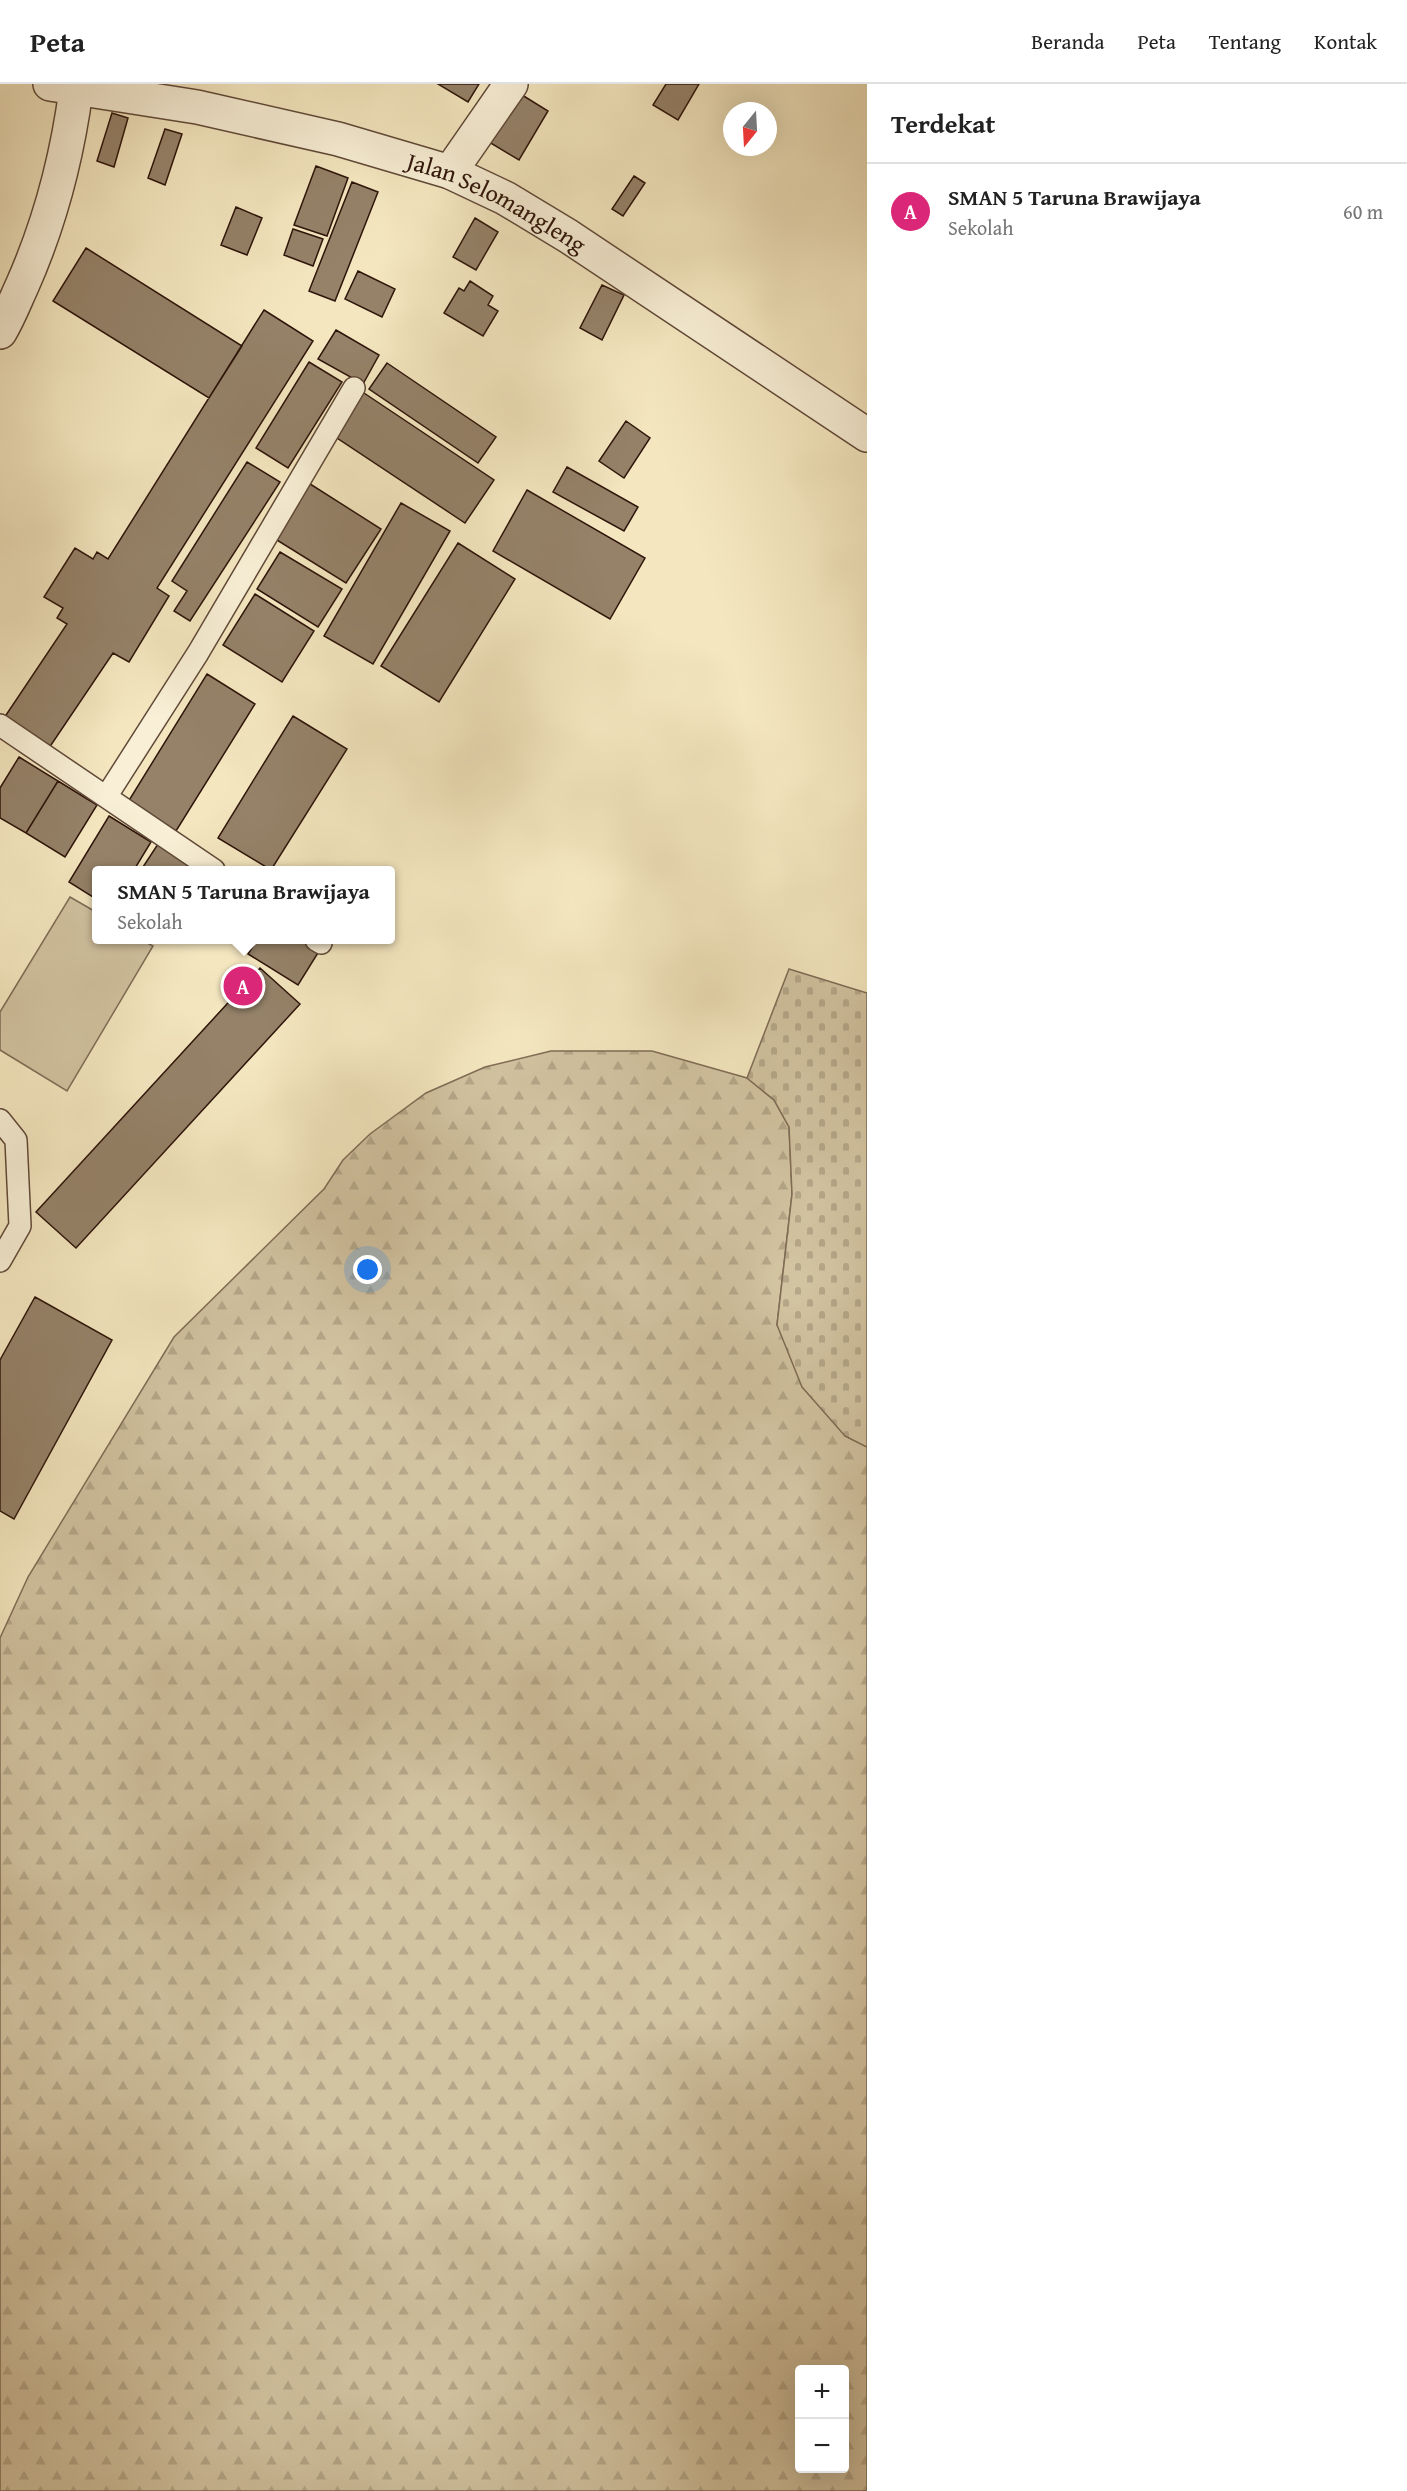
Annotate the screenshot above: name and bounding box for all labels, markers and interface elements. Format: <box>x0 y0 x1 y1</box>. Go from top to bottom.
text: Peta <box>30 21 85 62</box>
text: Beranda <box>1031 26 1104 57</box>
text: Peta <box>1137 26 1176 57</box>
text: Tentang <box>1209 26 1281 57</box>
text: Kontak <box>1314 26 1377 57</box>
north arrow <box>723 102 777 156</box>
text: Terdekat <box>891 104 995 143</box>
street label: Jalan Selomangleng <box>400 142 594 261</box>
text: SMAN 5 Taruna Brawijaya <box>948 181 1201 213</box>
text: A <box>904 197 917 226</box>
text: 60 m <box>1343 197 1383 226</box>
text: Sekolah <box>948 213 1013 242</box>
popup <box>92 866 395 944</box>
text: SMAN 5 Taruna Brawijaya <box>117 875 370 907</box>
text: Sekolah <box>117 907 183 936</box>
pin: A <box>224 964 262 1008</box>
your location <box>353 1255 382 1284</box>
map controls <box>795 2365 849 2473</box>
button: + <box>795 2365 849 2419</box>
button: − <box>795 2419 849 2473</box>

